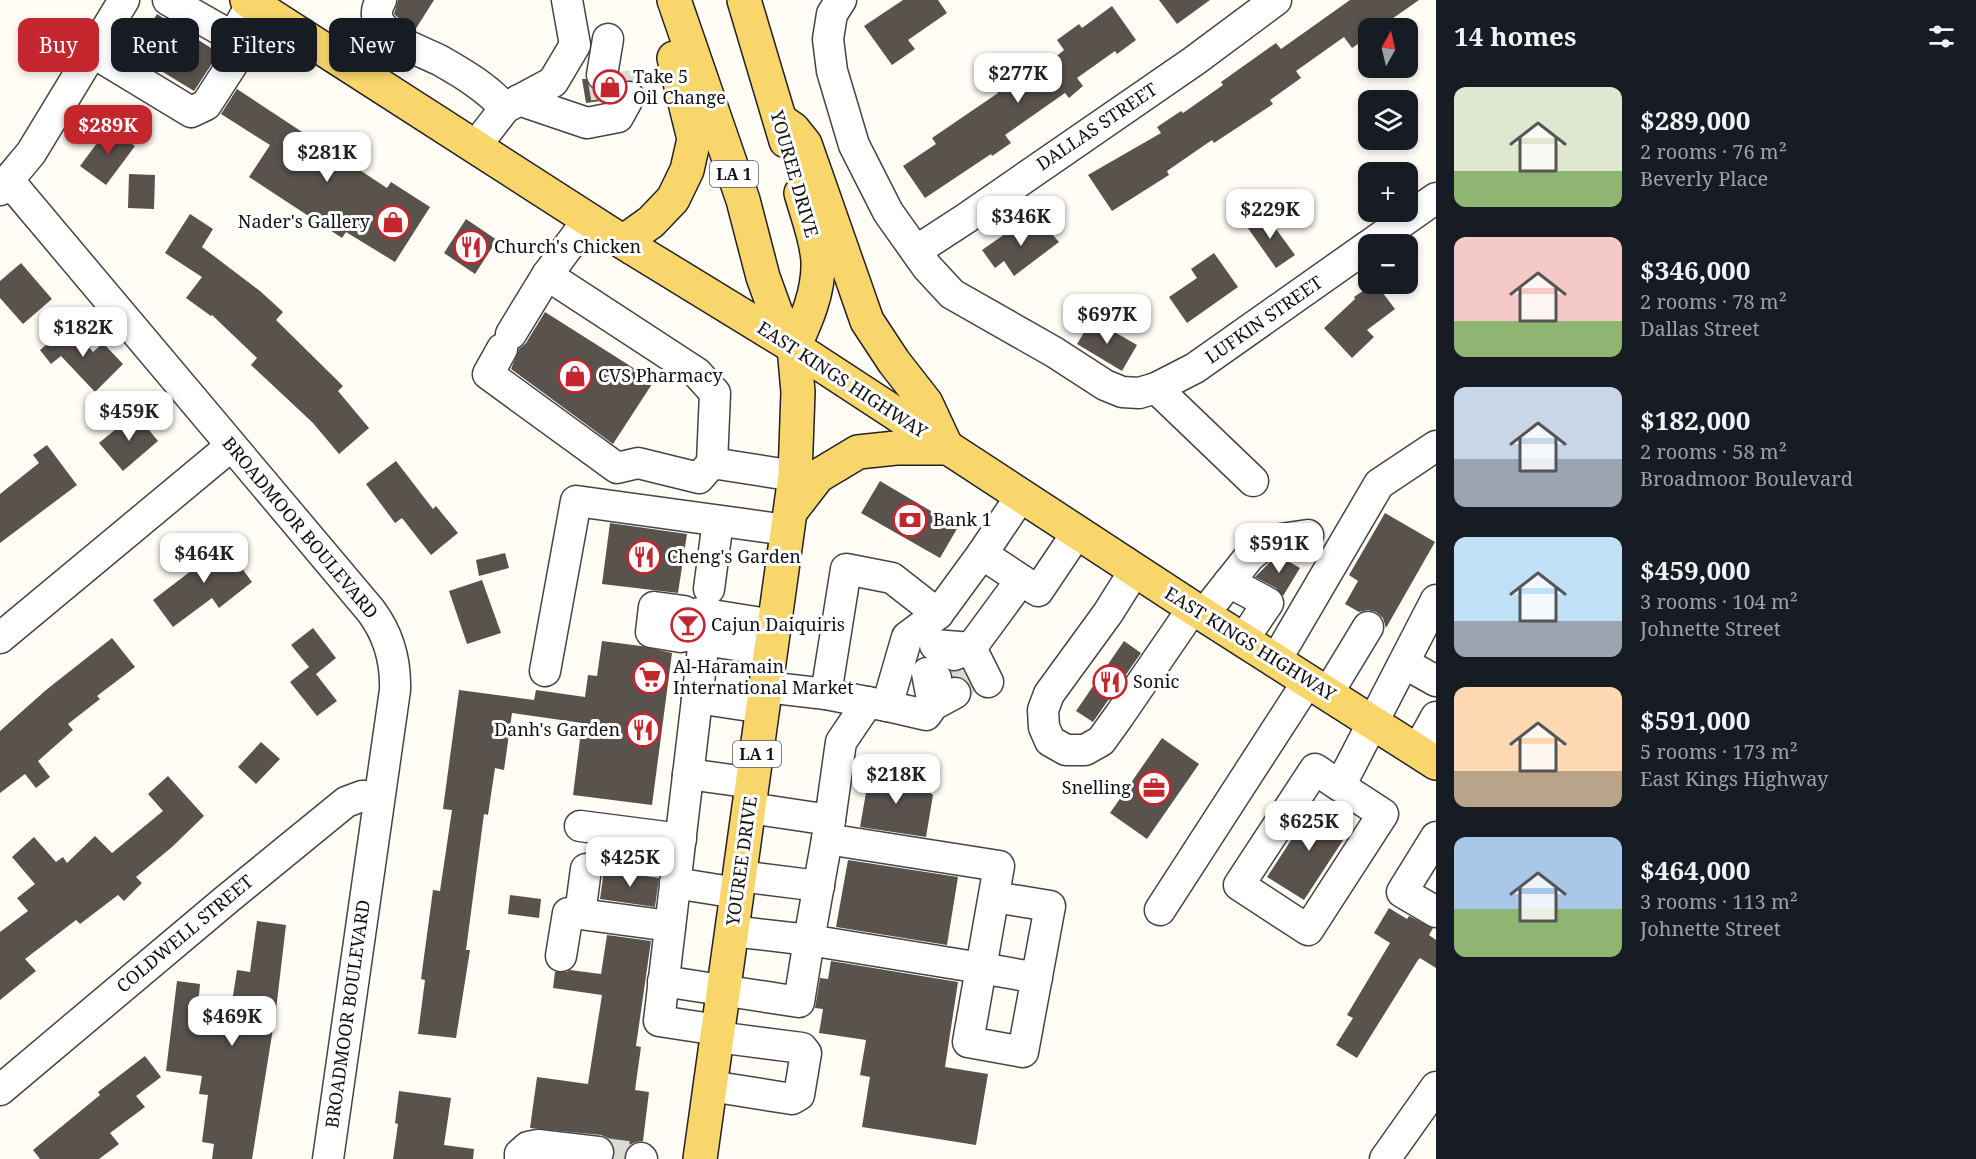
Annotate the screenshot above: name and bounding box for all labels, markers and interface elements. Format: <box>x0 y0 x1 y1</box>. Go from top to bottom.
chip: Buy <box>18 18 99 72</box>
chip: Rent <box>111 18 199 72</box>
chip: Filters <box>211 18 317 72</box>
chip: New <box>329 18 416 72</box>
north arrow <box>1358 18 1418 78</box>
map controls <box>1358 18 1418 294</box>
text: 14 homes <box>1454 18 1576 54</box>
icon: filters <box>1925 20 1958 53</box>
pin: $277K <box>976 53 1060 104</box>
text: $277K <box>988 59 1048 86</box>
place label: Take 5 Oil Change <box>633 64 726 109</box>
shop icon: Take 5 Oil Change <box>592 69 628 105</box>
street label: DALLAS STREET <box>1031 77 1161 175</box>
button: layers <box>1358 90 1418 150</box>
text: $289,000 <box>1640 102 1750 138</box>
pin: $289K <box>66 105 150 156</box>
street label: YOUREE DRIVE <box>765 107 825 240</box>
text: $289K <box>78 111 138 138</box>
icon: home <box>1502 111 1574 183</box>
pin: $281K <box>285 132 369 183</box>
text: $281K <box>297 138 357 165</box>
text: 2 rooms · 76 m² <box>1640 138 1787 165</box>
road number: LA 1 <box>710 161 758 187</box>
button: + <box>1358 162 1418 222</box>
text: Beverly Place <box>1640 165 1768 192</box>
pin: $229K <box>1228 189 1312 240</box>
text: $229K <box>1240 195 1300 222</box>
pin: $346K <box>979 196 1063 247</box>
text: $346K <box>991 202 1051 229</box>
shop icon: Nader's Gallery <box>375 204 411 240</box>
place label: Nader's Gallery <box>238 209 371 233</box>
restaurant icon: Church's Chicken <box>453 229 489 265</box>
place label: Church's Chicken <box>494 234 642 258</box>
button: − <box>1358 234 1418 294</box>
text: $346,000 <box>1640 252 1750 288</box>
icon: home <box>1502 261 1574 333</box>
street label: LUFKIN STREET <box>1200 270 1327 369</box>
text: 2 rooms · 78 m² <box>1640 288 1787 315</box>
pin: $697K <box>1065 294 1149 345</box>
text: $697K <box>1077 300 1137 327</box>
pin: $182K <box>41 307 125 358</box>
text: $182K <box>53 313 113 340</box>
street label: EAST KINGS HIGHWAY <box>753 315 933 443</box>
text: Dallas Street <box>1640 315 1759 342</box>
shop icon: CVS Pharmacy <box>557 358 593 394</box>
place label: CVS Pharmacy <box>598 363 724 387</box>
pin: $459K <box>87 391 171 442</box>
text: $459K <box>99 397 159 424</box>
text: $182,000 <box>1640 402 1750 438</box>
icon: home <box>1502 411 1574 483</box>
street label: BROADMOOR BOULEVARD <box>217 431 384 623</box>
text: 2 rooms · 58 m² <box>1640 438 1787 465</box>
text: Broadmoor Boulevard <box>1640 465 1853 492</box>
bank icon: Bank 1 <box>892 502 928 538</box>
place label: Bank 1 <box>933 507 992 531</box>
pin: $591K <box>1237 523 1321 574</box>
text: $591K <box>1249 529 1309 556</box>
pin: $464K <box>162 533 246 584</box>
text: $464K <box>174 539 234 566</box>
restaurant icon: Cheng's Garden <box>626 539 662 575</box>
place label: Cheng's Garden <box>667 544 801 568</box>
text: $459,000 <box>1640 552 1750 588</box>
icon: home <box>1502 561 1574 633</box>
street label: EAST KINGS HIGHWAY <box>1160 581 1341 706</box>
text: 3 rooms · 104 m² <box>1640 588 1798 615</box>
bar icon: Cajun Daiquiris <box>670 607 706 643</box>
place label: Cajun Daiquiris <box>711 612 845 636</box>
text: Johnette Street <box>1640 615 1781 642</box>
place label: Al-Haramain International Market <box>673 654 854 699</box>
supermarket icon: Al-Haramain International Market <box>632 659 668 695</box>
restaurant icon: Sonic <box>1092 664 1128 700</box>
place label: Sonic <box>1133 669 1180 693</box>
text: $591,000 <box>1640 702 1750 738</box>
icon: home <box>1502 711 1574 783</box>
restaurant icon: Danh's Garden <box>625 712 661 748</box>
place label: Danh's Garden <box>494 717 620 741</box>
text: 5 rooms · 173 m² <box>1640 738 1798 765</box>
road number: LA 1 <box>733 741 781 767</box>
pin: $218K <box>854 754 938 805</box>
text: $218K <box>866 760 926 787</box>
text: East Kings Highway <box>1640 765 1828 792</box>
office icon: Snelling <box>1136 770 1172 806</box>
place label: Snelling <box>1062 775 1131 799</box>
street label: YOUREE DRIVE <box>720 794 762 928</box>
pin: $625K <box>1267 801 1351 852</box>
text: $625K <box>1279 807 1339 834</box>
pin: $425K <box>588 837 672 888</box>
text: $425K <box>600 843 660 870</box>
text: $464,000 <box>1640 852 1750 888</box>
icon: home <box>1502 861 1574 933</box>
street label: COLDWELL STREET <box>111 869 258 997</box>
text: 3 rooms · 113 m² <box>1640 888 1798 915</box>
street label: BROADMOOR BOULEVARD <box>319 898 375 1130</box>
text: Johnette Street <box>1640 915 1781 942</box>
pin: $469K <box>190 996 274 1047</box>
text: $469K <box>202 1002 262 1029</box>

